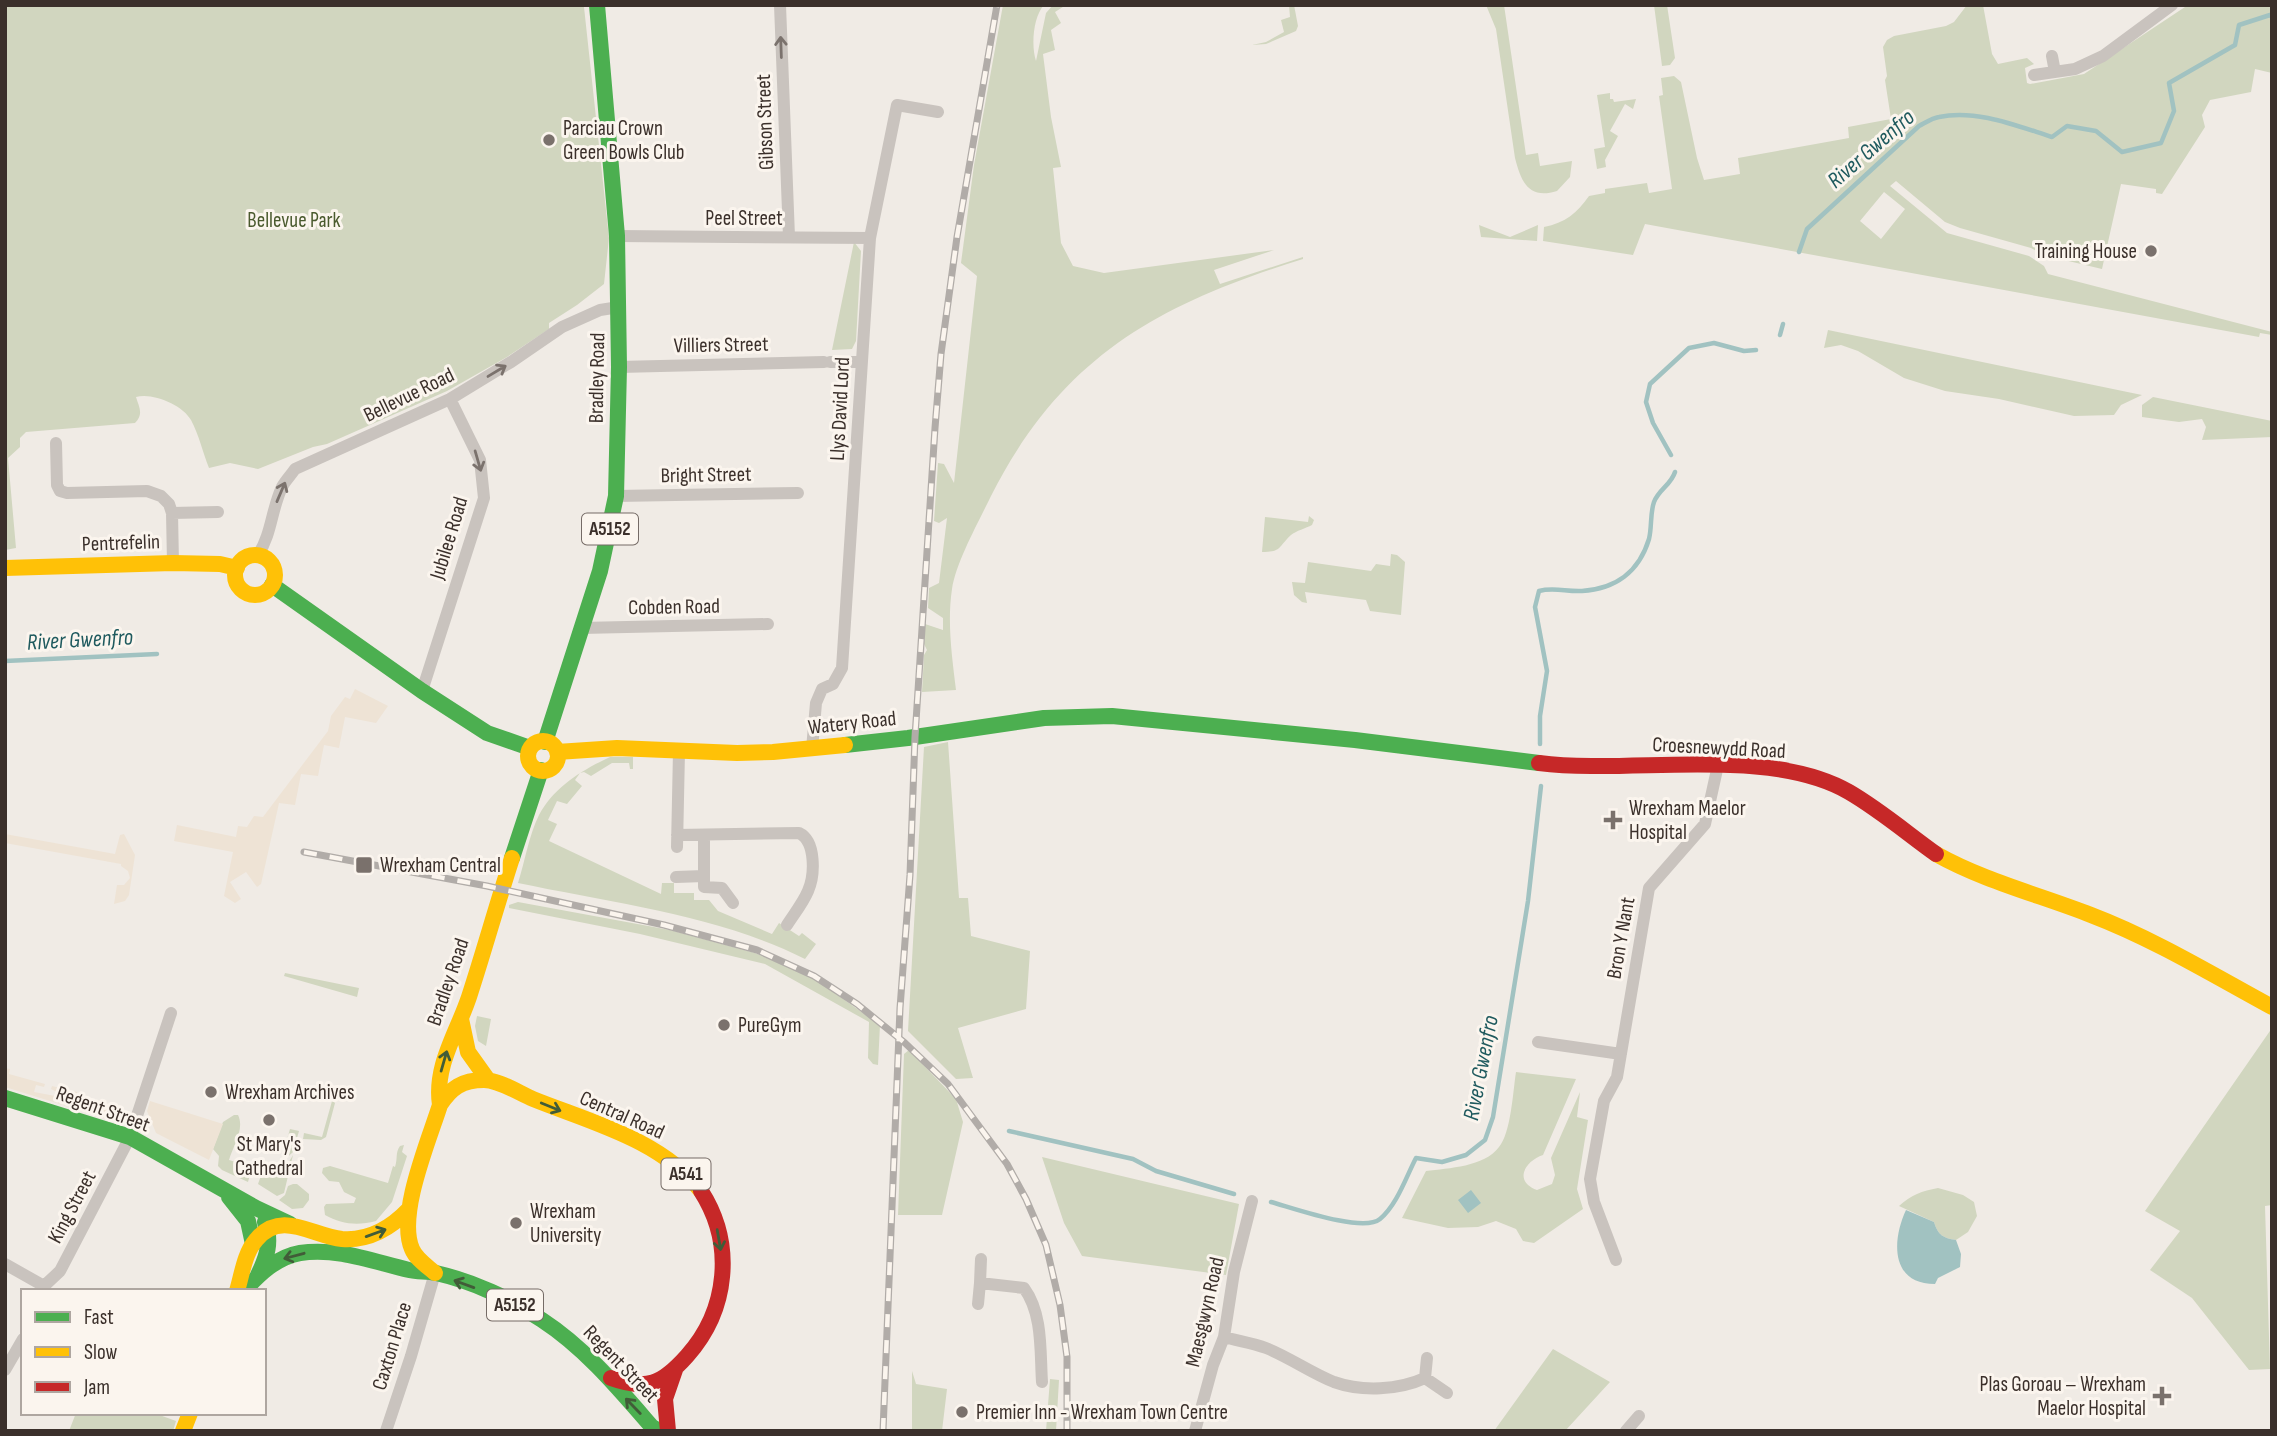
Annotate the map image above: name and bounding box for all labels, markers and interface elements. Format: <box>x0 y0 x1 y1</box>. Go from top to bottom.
one-way arrow <box>775 36 788 59</box>
street label: Gibson Street <box>751 74 779 170</box>
water label: River Gwenfro <box>1822 103 1921 194</box>
place label: Parciau Crown Green Bowls Club <box>563 116 685 165</box>
marker: Parciau Crown Green Bowls Club <box>541 132 557 148</box>
street label: Peel Street <box>705 206 783 231</box>
park label: Bellevue Park <box>247 208 341 233</box>
place label: Training House <box>2035 239 2137 264</box>
marker: Training House <box>2143 243 2159 259</box>
street label: Villiers Street <box>673 332 769 358</box>
street label: Bradley Road <box>584 333 610 423</box>
street label: Llys David Lord <box>825 357 855 461</box>
street label: Bellevue Road <box>360 362 458 428</box>
one-way arrow <box>486 363 506 377</box>
one-way arrow <box>472 450 485 472</box>
street label: Bright Street <box>660 462 752 488</box>
one-way arrow <box>275 482 288 503</box>
street label: Jubilee Road <box>424 494 473 583</box>
road number: A5152 <box>582 514 638 544</box>
street label: Pentrefelin <box>81 529 161 557</box>
street label: Cobden Road <box>628 594 720 620</box>
water label: River Gwenfro <box>26 623 134 657</box>
street label: Watery Road <box>807 706 897 740</box>
street label: Croesnewydd Road <box>1652 732 1786 764</box>
place label: Wrexham Maelor Hospital <box>1629 796 1746 845</box>
marker: Wrexham Maelor Hospital <box>1603 810 1623 830</box>
place label: Wrexham Central <box>380 853 501 878</box>
marker: Wrexham Central <box>354 855 374 875</box>
street label: Bron Y Nant <box>1602 895 1640 981</box>
street label: Bradley Road <box>421 935 475 1029</box>
place label: PureGym <box>738 1013 802 1038</box>
water label: River Gwenfro <box>1457 1013 1505 1123</box>
marker: PureGym <box>716 1017 732 1033</box>
one-way arrow <box>439 1050 452 1072</box>
place label: Wrexham Archives <box>225 1080 355 1105</box>
street label: Regent Street <box>53 1081 153 1137</box>
marker: Wrexham Archives <box>203 1084 219 1100</box>
street label: Central Road <box>576 1085 668 1145</box>
one-way arrow <box>540 1101 562 1114</box>
marker: St Mary's Cathedral <box>261 1112 277 1128</box>
place label: St Mary's Cathedral <box>235 1132 303 1181</box>
road number: A541 <box>662 1158 710 1190</box>
street label: King Street <box>43 1166 101 1248</box>
place label: Wrexham University <box>530 1199 601 1248</box>
marker: Wrexham University <box>508 1215 524 1231</box>
one-way arrow <box>364 1226 386 1238</box>
one-way arrow <box>713 1228 726 1251</box>
one-way arrow <box>283 1250 305 1263</box>
street label: Maesgwyn Road <box>1180 1255 1230 1369</box>
one-way arrow <box>454 1276 476 1289</box>
legend <box>21 1289 266 1415</box>
road number: A5152 <box>487 1289 543 1320</box>
street label: Caxton Place <box>367 1299 417 1393</box>
text: Fast <box>84 1305 114 1330</box>
street label: Regent Street <box>578 1320 664 1408</box>
text: Slow <box>84 1340 118 1365</box>
place label: Plas Goroau – Wrexham Maelor Hospital <box>1980 1372 2146 1421</box>
text: Jam <box>83 1375 110 1400</box>
marker: Plas Goroau – Wrexham Maelor Hospital <box>2152 1386 2172 1406</box>
one-way arrow <box>625 1398 642 1415</box>
place label: Premier Inn - Wrexham Town Centre <box>976 1400 1228 1425</box>
marker: Premier Inn - Wrexham Town Centre <box>954 1404 970 1420</box>

